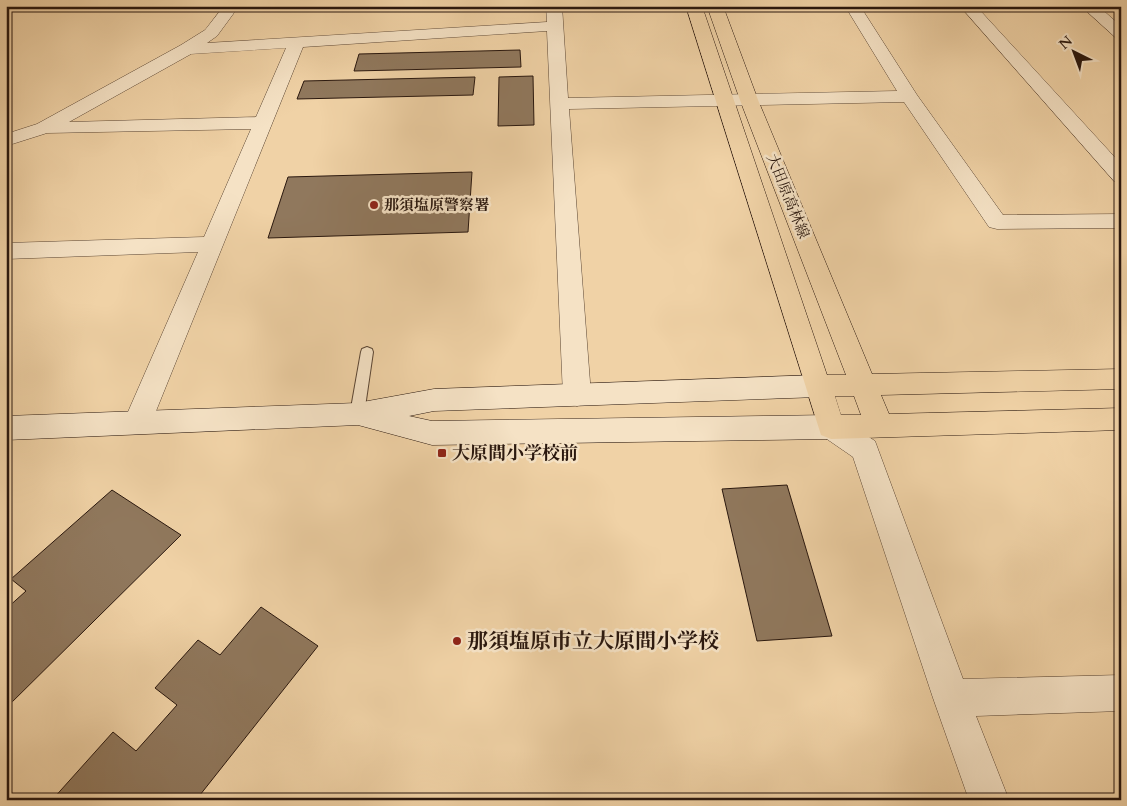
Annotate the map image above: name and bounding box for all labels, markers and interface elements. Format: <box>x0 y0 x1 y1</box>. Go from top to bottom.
north arrow <box>1050 28 1100 78</box>
text: N <box>1055 32 1077 54</box>
street label: 大田原高林線 <box>762 151 814 241</box>
place label: 那須塩原警察署 <box>384 195 489 215</box>
marker: 那須塩原警察署 <box>368 199 380 211</box>
place label: 大原間小学校前 <box>452 441 578 466</box>
marker: 大原間小学校前 <box>436 447 448 459</box>
place label: 那須塩原市立大原間小学校 <box>467 627 719 656</box>
marker: 那須塩原市立大原間小学校 <box>451 635 463 647</box>

